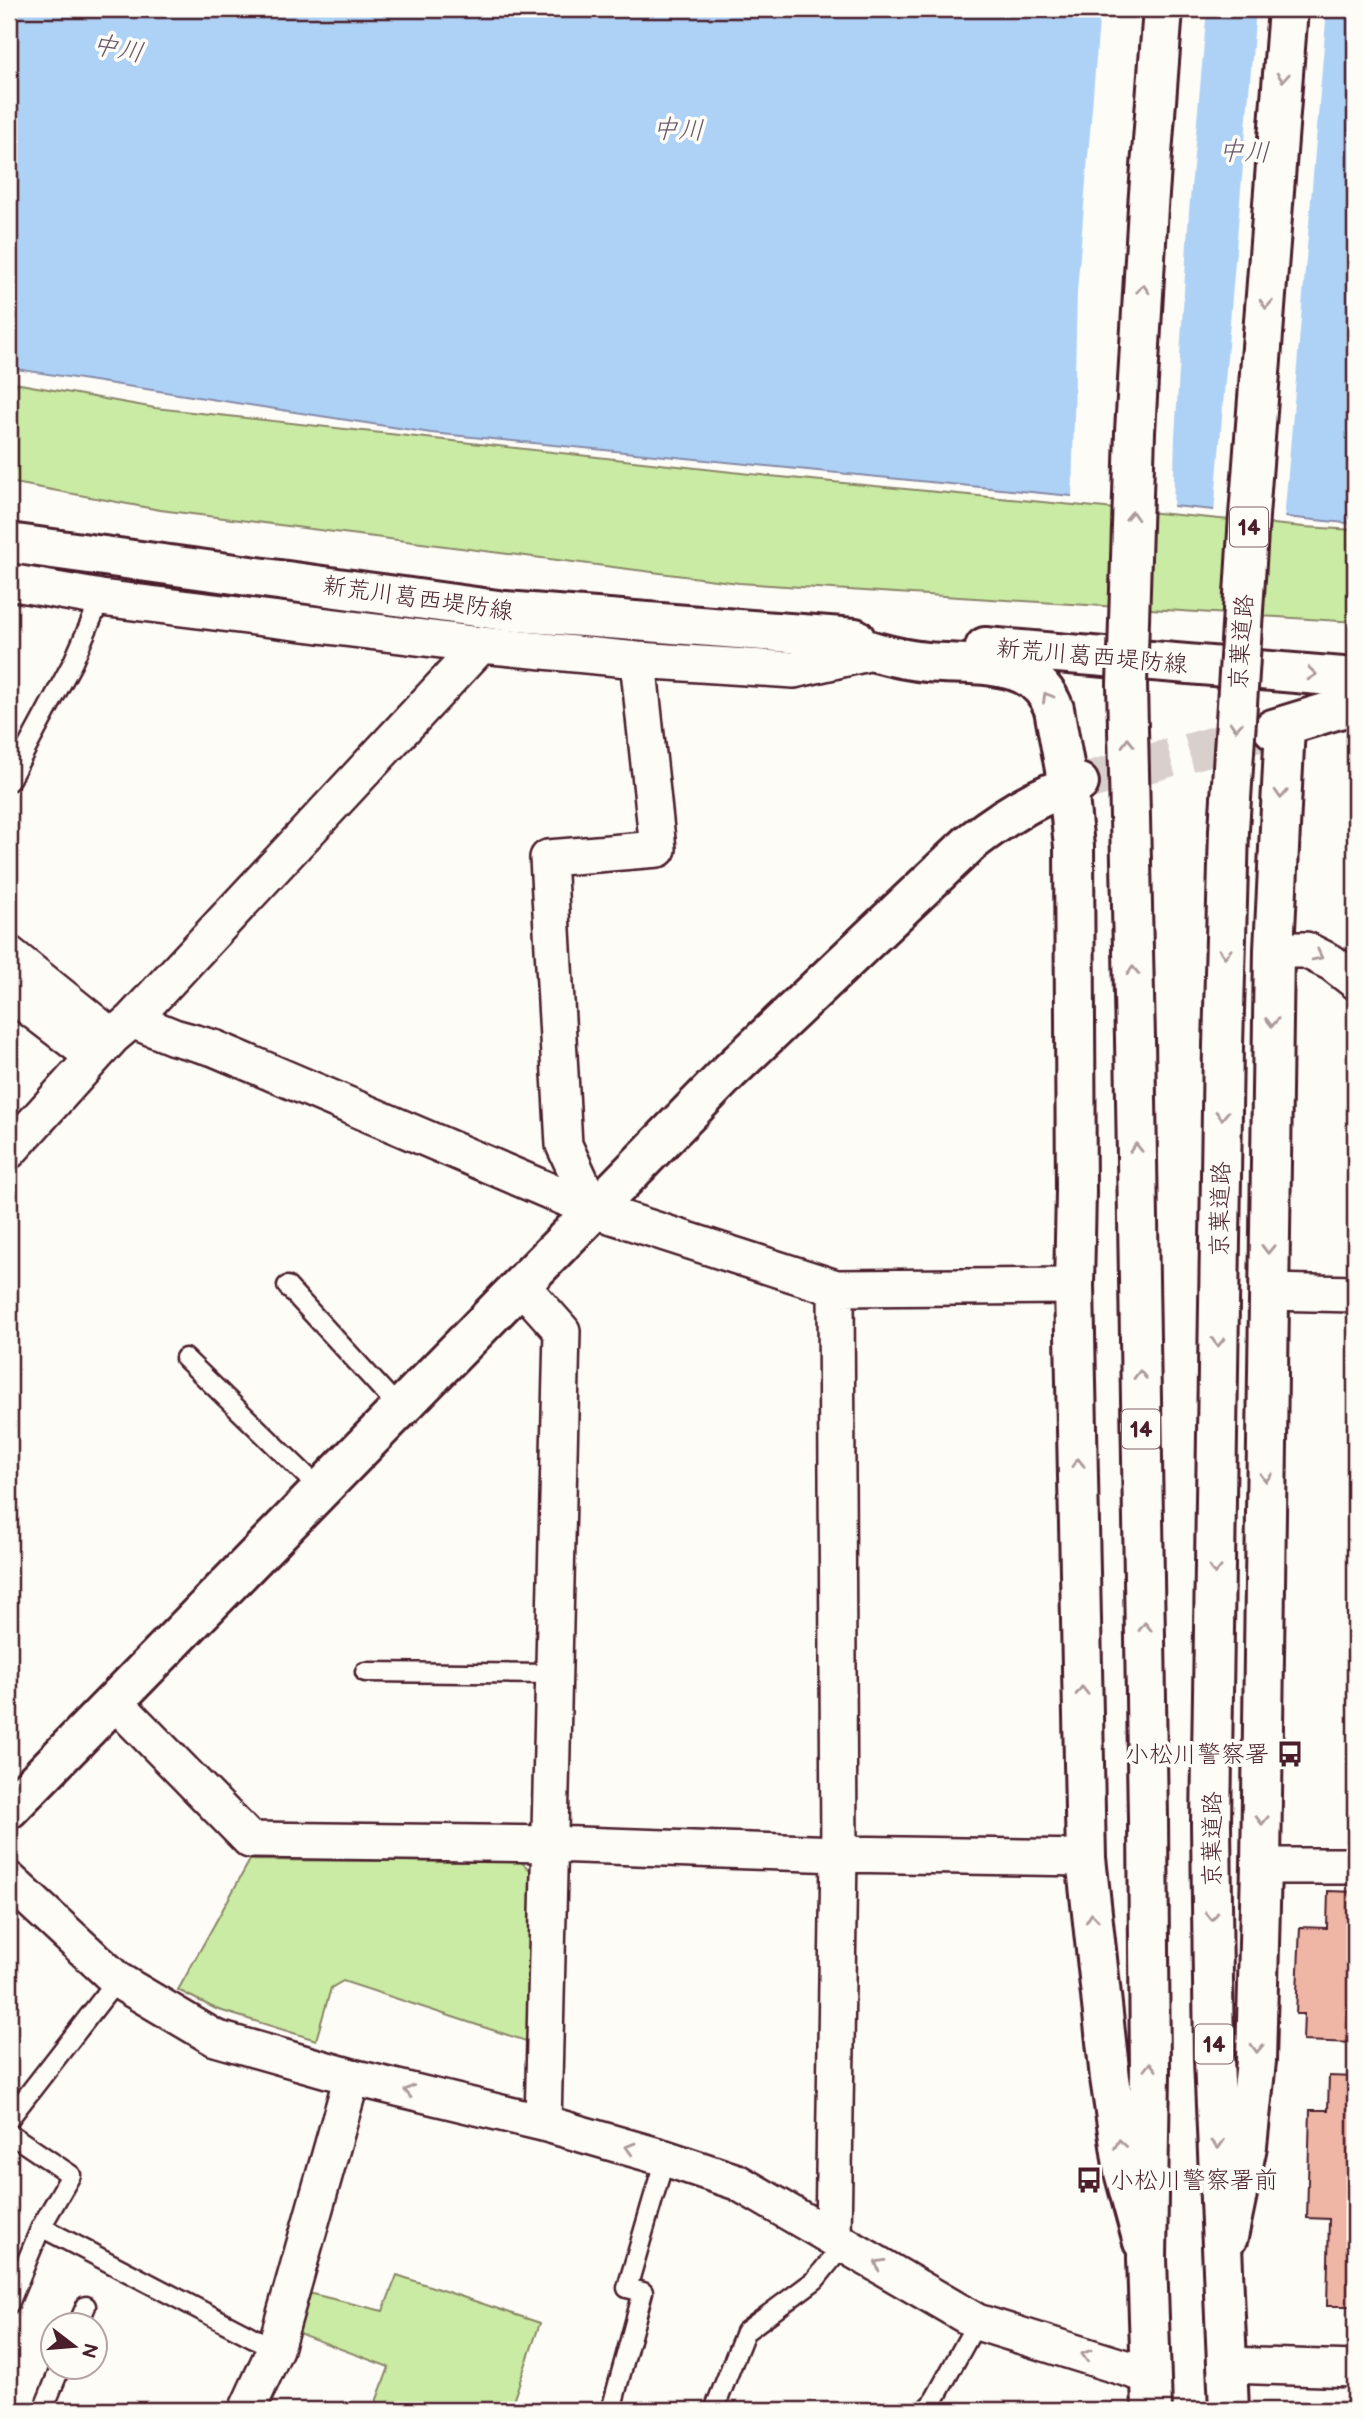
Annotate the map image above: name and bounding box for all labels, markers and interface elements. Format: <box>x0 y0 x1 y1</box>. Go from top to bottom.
water label: 中川 <box>89 29 146 70</box>
one-way arrow <box>1276 72 1291 83</box>
water label: 中川 <box>651 114 704 147</box>
water label: 中川 <box>1217 136 1270 169</box>
one-way arrow <box>1135 283 1150 294</box>
one-way arrow <box>1259 298 1274 309</box>
road number: 14 <box>1230 508 1268 547</box>
one-way arrow <box>1125 510 1140 521</box>
street label: 新荒川葛西堤防線 <box>321 571 515 626</box>
street label: 京葉道路 <box>1224 593 1259 691</box>
street label: 新荒川葛西堤防線 <box>995 634 1189 679</box>
one-way arrow <box>1307 666 1318 681</box>
one-way arrow <box>1042 691 1055 704</box>
one-way arrow <box>1229 721 1244 732</box>
one-way arrow <box>1121 738 1136 749</box>
one-way arrow <box>1274 789 1289 800</box>
one-way arrow <box>1218 948 1233 959</box>
one-way arrow <box>1311 948 1323 962</box>
one-way arrow <box>1125 965 1141 976</box>
one-way arrow <box>1265 1016 1280 1027</box>
one-way arrow <box>1214 1109 1229 1120</box>
one-way arrow <box>1129 1142 1144 1153</box>
street label: 京葉道路 <box>1205 1161 1236 1257</box>
one-way arrow <box>1261 1244 1276 1255</box>
one-way arrow <box>1210 1337 1226 1348</box>
one-way arrow <box>1133 1369 1148 1380</box>
road number: 14 <box>1122 1410 1160 1448</box>
one-way arrow <box>1070 1458 1085 1469</box>
one-way arrow <box>1258 1471 1273 1482</box>
one-way arrow <box>1207 1564 1222 1575</box>
one-way arrow <box>1137 1621 1152 1632</box>
one-way arrow <box>1074 1685 1090 1696</box>
bus stop icon: 小松川警察署 <box>1275 1739 1305 1769</box>
place label: 小松川警察署 <box>1125 1740 1269 1769</box>
street label: 京葉道路 <box>1198 1791 1227 1887</box>
one-way arrow <box>1254 1816 1270 1826</box>
one-way arrow <box>1085 1912 1100 1923</box>
one-way arrow <box>1204 1912 1220 1922</box>
road number: 14 <box>1195 2024 1233 2064</box>
one-way arrow <box>1249 2042 1264 2053</box>
one-way arrow <box>1142 2061 1158 2072</box>
one-way arrow <box>404 2085 416 2099</box>
one-way arrow <box>1112 2138 1127 2150</box>
one-way arrow <box>1210 2139 1225 2150</box>
one-way arrow <box>624 2141 636 2156</box>
bus stop icon: 小松川警察署前 <box>1074 2165 1104 2195</box>
place label: 小松川警察署前 <box>1110 2166 1278 2195</box>
one-way arrow <box>873 2260 886 2273</box>
north arrow <box>38 2310 108 2380</box>
text: N <box>76 2340 102 2360</box>
one-way arrow <box>1080 2348 1092 2363</box>

